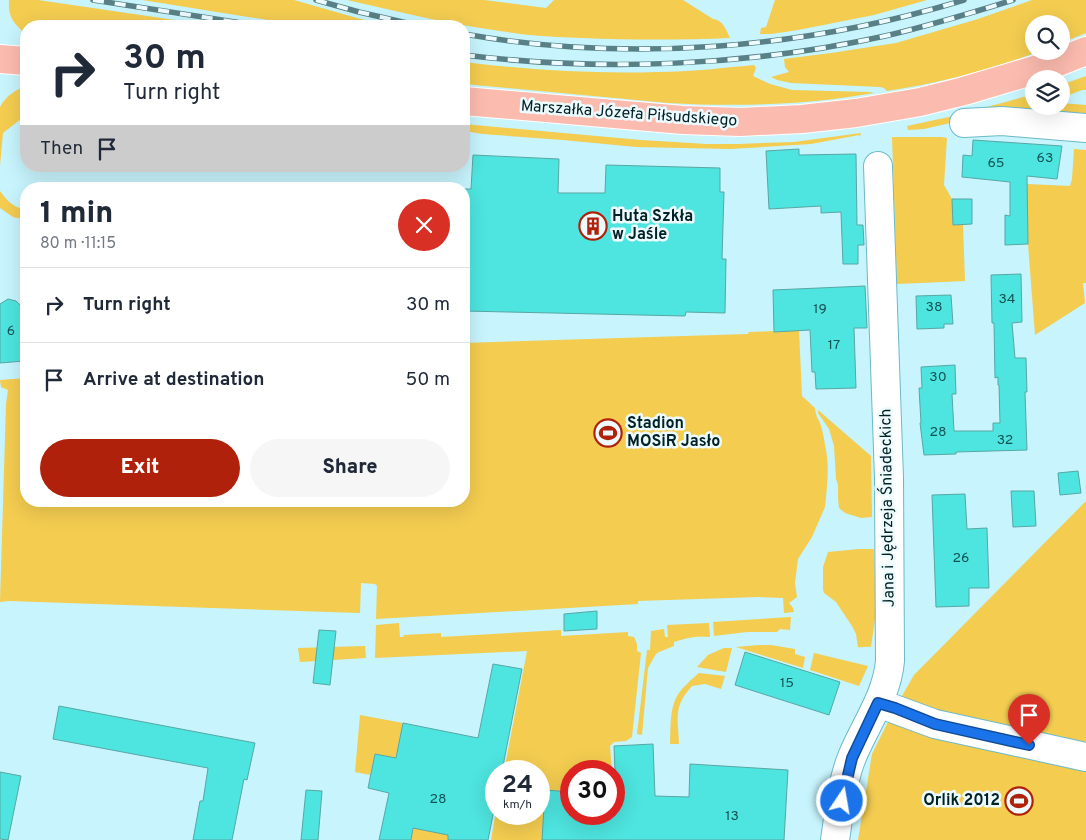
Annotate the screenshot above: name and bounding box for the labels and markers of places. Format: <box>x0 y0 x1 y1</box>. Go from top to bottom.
place label: Huta Szkła w Jaśle <box>612 207 693 245</box>
building icon: Huta Szkła w Jaśle <box>578 211 608 241</box>
place label: Stadion MOSiR Jasło <box>627 414 720 452</box>
sports icon: Stadion MOSiR Jasło <box>593 418 623 448</box>
pin <box>1008 694 1050 745</box>
sports icon: Orlik 2012 <box>1004 786 1034 816</box>
place label: Orlik 2012 <box>923 791 1000 811</box>

